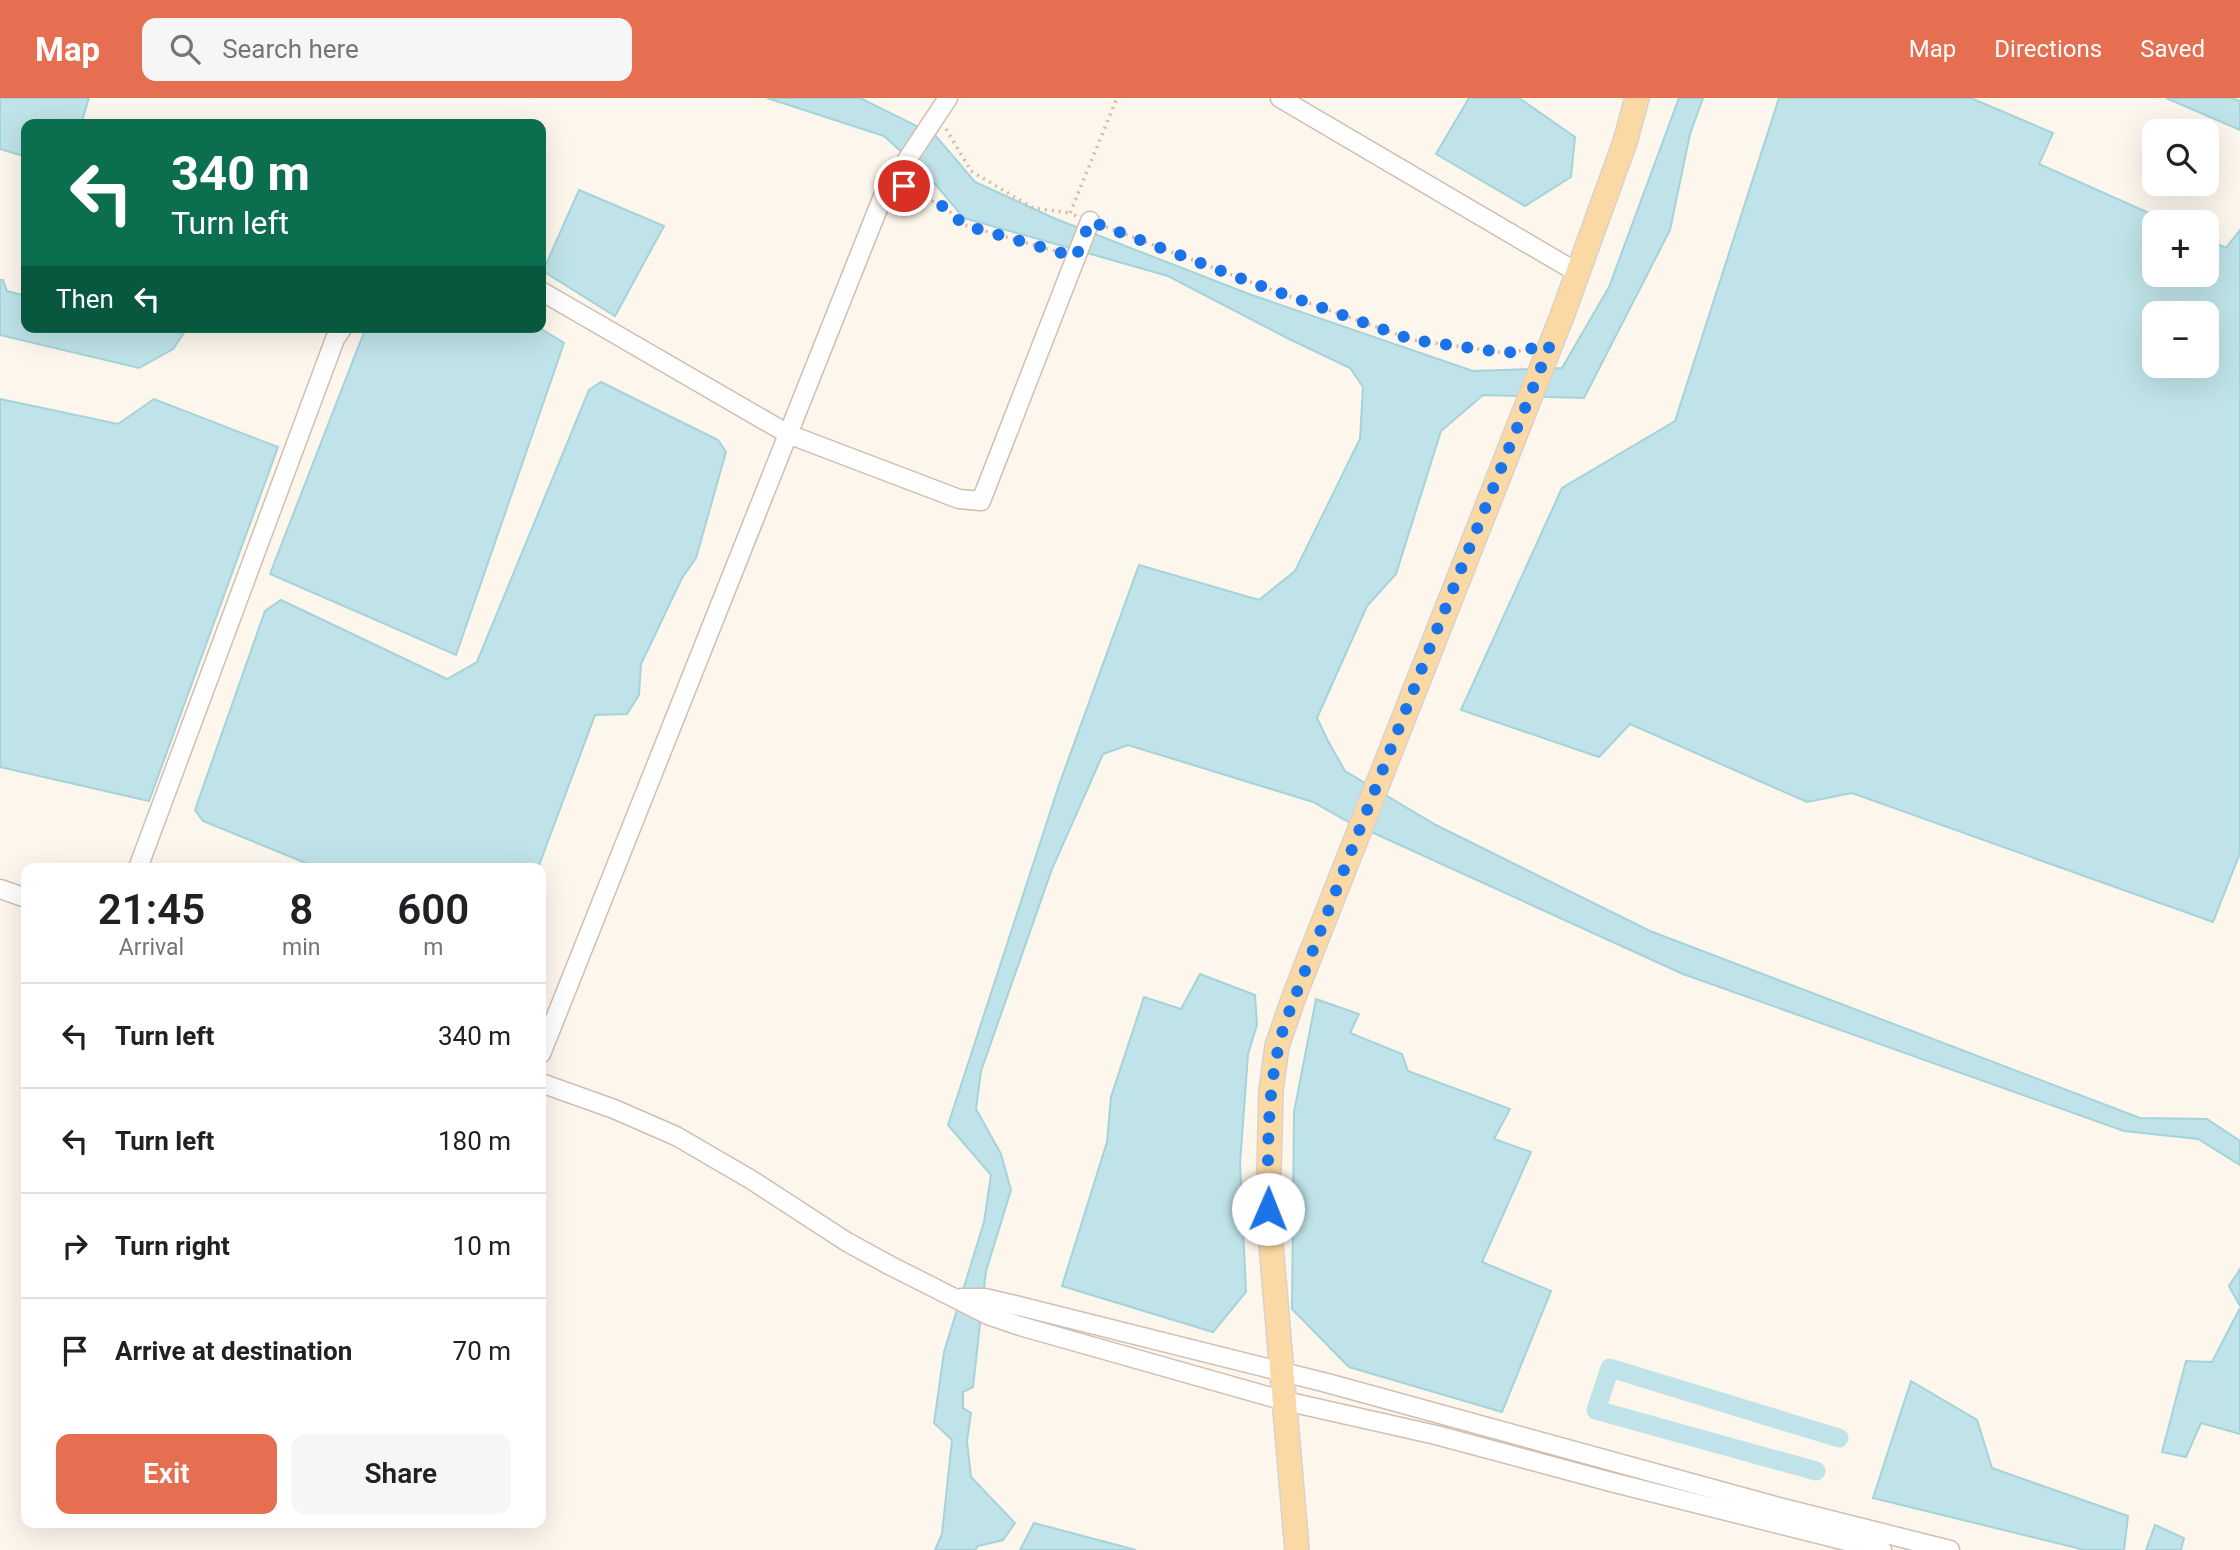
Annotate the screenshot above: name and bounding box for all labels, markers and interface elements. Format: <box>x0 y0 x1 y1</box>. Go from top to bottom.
search box <box>142 18 632 81</box>
text: Map <box>35 30 100 69</box>
icon: search <box>166 30 204 68</box>
text: Search here <box>222 34 359 64</box>
text: Map <box>1909 35 1956 63</box>
text: Directions <box>1994 35 2102 63</box>
text: Saved <box>2140 35 2205 63</box>
map controls <box>2142 119 2219 378</box>
button: search <box>2142 119 2219 196</box>
text: 340 m <box>171 145 310 202</box>
icon: left <box>56 147 147 238</box>
pin <box>874 156 934 216</box>
icon: arrive <box>885 167 923 205</box>
text: Turn left <box>171 204 289 242</box>
button: + <box>2142 210 2219 287</box>
icon: left <box>128 280 166 318</box>
text: Then <box>56 284 114 314</box>
button: − <box>2142 301 2219 378</box>
text: 21:45 <box>98 885 205 934</box>
text: 8 <box>289 885 313 934</box>
text: 600 <box>397 885 469 934</box>
text: Arrival <box>119 934 184 961</box>
text: min <box>282 934 320 961</box>
text: m <box>423 934 443 961</box>
icon: left <box>56 1017 94 1055</box>
text: Turn left <box>115 1021 214 1051</box>
text: 340 m <box>438 1021 511 1051</box>
icon: left <box>56 1122 94 1160</box>
text: Turn left <box>115 1126 214 1156</box>
text: 180 m <box>438 1126 511 1156</box>
position arrow <box>1231 1172 1305 1246</box>
icon: right <box>56 1227 94 1265</box>
text: Turn right <box>115 1231 230 1261</box>
text: 10 m <box>453 1231 511 1261</box>
icon: arrive <box>56 1332 94 1370</box>
text: Arrive at destination <box>115 1336 352 1366</box>
text: 70 m <box>453 1336 511 1366</box>
button: Exit <box>56 1434 277 1514</box>
button: Share <box>291 1434 511 1514</box>

